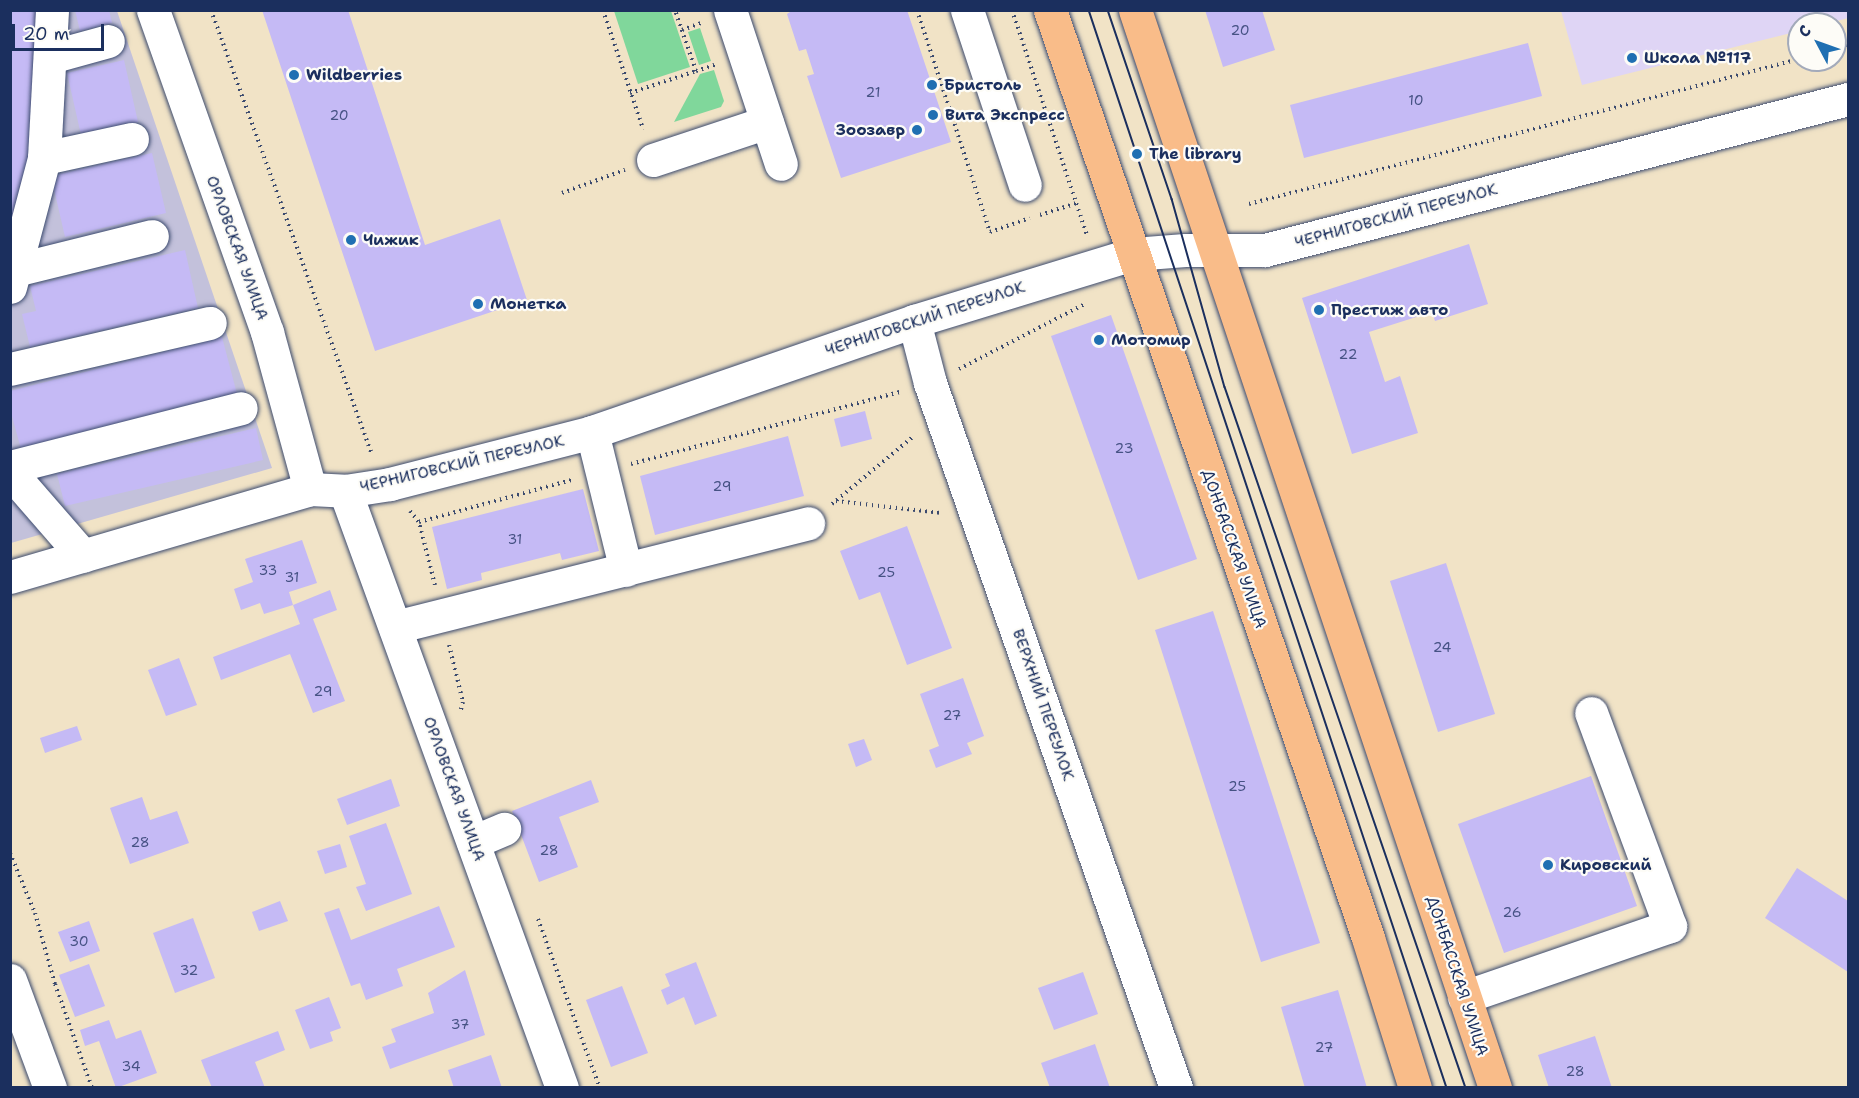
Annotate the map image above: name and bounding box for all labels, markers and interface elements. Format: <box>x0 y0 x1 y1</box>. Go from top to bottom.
scale bar <box>15 12 106 50</box>
north arrow <box>1787 12 1847 72</box>
text: С <box>1793 21 1816 42</box>
text: 20 m <box>23 22 69 46</box>
house number: 20 <box>1230 22 1250 38</box>
place label: Школа №117 <box>1644 48 1751 68</box>
marker: Школа №117 <box>1625 51 1639 65</box>
place label: Wildberries <box>306 65 402 85</box>
marker: Wildberries <box>287 68 301 82</box>
place label: Бристоль <box>944 75 1021 95</box>
marker: Бристоль <box>925 78 939 92</box>
house number: 21 <box>866 84 880 100</box>
house number: 10 <box>1408 92 1424 108</box>
place label: Вита Экспресс <box>945 105 1065 125</box>
house number: 20 <box>329 107 349 123</box>
marker: Вита Экспресс <box>926 108 940 122</box>
place label: Зоозавр <box>836 120 905 140</box>
marker: Зоозавр <box>910 123 924 137</box>
place label: The library <box>1149 144 1241 164</box>
marker: The library <box>1130 147 1144 161</box>
street label: ОРЛОВСКАЯ УЛИЦА <box>202 173 272 323</box>
street label: ЧЕРНИГОВСКИЙ ПЕРЕУЛОК <box>1292 180 1500 252</box>
place label: Чижик <box>363 230 419 250</box>
marker: Чижик <box>344 233 358 247</box>
street label: ЧЕРНИГОВСКИЙ ПЕРЕУЛОК <box>823 278 1027 360</box>
place label: Монетка <box>490 294 566 314</box>
marker: Монетка <box>471 297 485 311</box>
place label: Престиж авто <box>1331 300 1448 320</box>
marker: Престиж авто <box>1312 303 1326 317</box>
place label: Мотомир <box>1111 330 1191 350</box>
marker: Мотомир <box>1092 333 1106 347</box>
house number: 22 <box>1339 346 1357 362</box>
street label: ЧЕРНИГОВСКИЙ ПЕРЕУЛОК <box>358 431 566 497</box>
house number: 23 <box>1115 440 1133 456</box>
street label: ДОНБАССКАЯ УЛИЦА <box>1198 467 1270 631</box>
house number: 29 <box>713 478 731 494</box>
house number: 31 <box>508 531 522 547</box>
house number: 33 <box>259 562 277 578</box>
house number: 25 <box>877 564 895 580</box>
house number: 31 <box>285 569 299 585</box>
street label: ВЕРХНИЙ ПЕРЕУЛОК <box>1008 627 1078 783</box>
house number: 24 <box>1433 639 1451 655</box>
house number: 29 <box>314 683 332 699</box>
house number: 27 <box>943 707 961 723</box>
street label: ОРЛОВСКАЯ УЛИЦА <box>419 714 489 864</box>
house number: 25 <box>1228 778 1246 794</box>
house number: 28 <box>130 834 150 850</box>
house number: 28 <box>539 842 559 858</box>
place label: Кировский <box>1560 855 1652 875</box>
marker: Кировский <box>1541 858 1555 872</box>
street label: ДОНБАССКАЯ УЛИЦА <box>1422 894 1492 1058</box>
house number: 26 <box>1503 904 1521 920</box>
house number: 30 <box>69 933 89 949</box>
house number: 32 <box>180 962 198 978</box>
house number: 37 <box>451 1016 469 1032</box>
house number: 27 <box>1315 1039 1333 1055</box>
house number: 34 <box>121 1058 141 1074</box>
house number: 28 <box>1565 1063 1585 1079</box>

